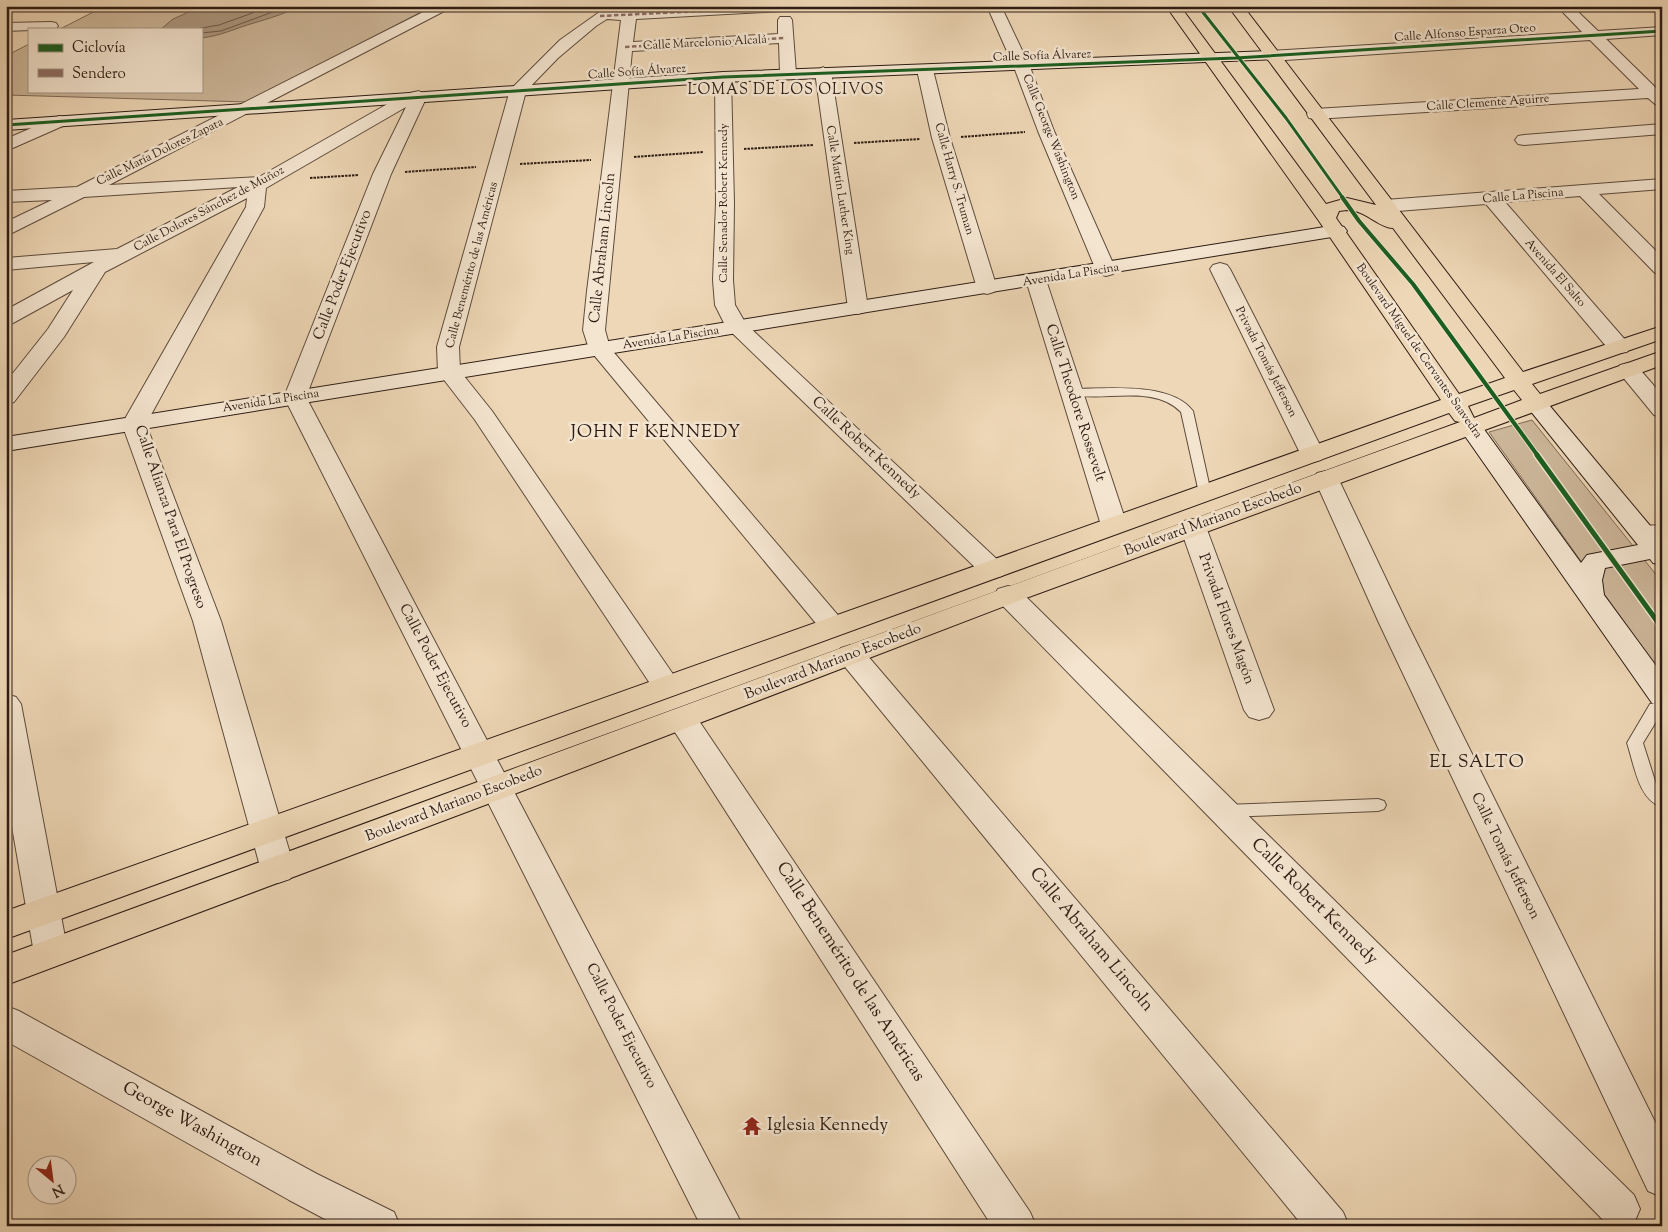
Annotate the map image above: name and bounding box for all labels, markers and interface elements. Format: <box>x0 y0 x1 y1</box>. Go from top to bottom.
street label: Calle Alfonso Esparza Oteo <box>1394 19 1537 47</box>
legend <box>28 28 202 92</box>
street label: Calle Marcelonio Alcalá <box>643 31 768 55</box>
text: Ciclovía <box>72 38 126 59</box>
street label: Calle Sofía Álvarez <box>993 45 1092 67</box>
street label: Calle Sofía Álvarez <box>587 60 687 84</box>
text: Sendero <box>72 64 126 85</box>
street label: Calle George Washington <box>1018 71 1084 203</box>
district label: LOMAS DE LOS OLIVOS <box>688 80 884 101</box>
street label: Calle Clemente Aguirre <box>1426 90 1550 116</box>
street label: Calle María Dolores Zapata <box>93 113 227 191</box>
street label: Calle Harry S. Truman <box>929 121 979 237</box>
street label: Calle Senador Robert Kennedy <box>715 123 733 283</box>
street label: Calle Martín Luther King <box>821 124 859 256</box>
street label: Calle Dolores Sánchez de Muñoz <box>131 161 288 256</box>
street label: Calle Abraham Lincoln <box>585 172 621 324</box>
street label: Calle Benemérito de las Américas <box>441 180 503 350</box>
street label: Calle La Piscina <box>1482 183 1565 209</box>
street label: Calle Poder Ejecutivo <box>308 207 378 343</box>
street label: Avenida El Salto <box>1520 235 1590 312</box>
street label: Avenida La Piscina <box>1021 258 1121 292</box>
street label: Boulevard Miguel de Cervantes Saavedra <box>1351 260 1487 443</box>
street label: Privada Tomás Jefferson <box>1230 303 1302 421</box>
street label: Avenida La Piscina <box>621 321 721 355</box>
street label: Calle Theodore Rossevelt <box>1040 322 1110 484</box>
street label: Avenida La Piscina <box>221 384 321 418</box>
street label: Calle Robert Kennedy <box>807 392 926 505</box>
district label: JOHN F KENNEDY <box>570 420 741 446</box>
street label: Calle Alianza Para El Progreso <box>129 423 211 611</box>
street label: Boulevard Mariano Escobedo <box>1121 478 1305 562</box>
street label: Privada Flores Magón <box>1192 550 1260 688</box>
street label: Calle Poder Ejecutivo <box>393 600 477 732</box>
street label: Boulevard Mariano Escobedo <box>742 619 924 705</box>
district label: EL SALTO <box>1429 750 1525 776</box>
street label: Boulevard Mariano Escobedo <box>363 761 545 847</box>
street label: Calle Tomás Jefferson <box>1465 789 1545 923</box>
street label: Calle Robert Kennedy <box>1244 832 1384 972</box>
street label: Calle Benemérito de las Américas <box>769 857 931 1087</box>
street label: Calle Abraham Lincoln <box>1023 862 1160 1018</box>
street label: Calle Poder Ejecutivo <box>580 960 662 1092</box>
street label: George Washington <box>117 1076 267 1174</box>
place label: Iglesia Kennedy <box>767 1113 888 1139</box>
temple icon: Iglesia Kennedy <box>741 1115 763 1137</box>
north arrow <box>28 1154 78 1204</box>
text: N <box>48 1178 67 1201</box>

